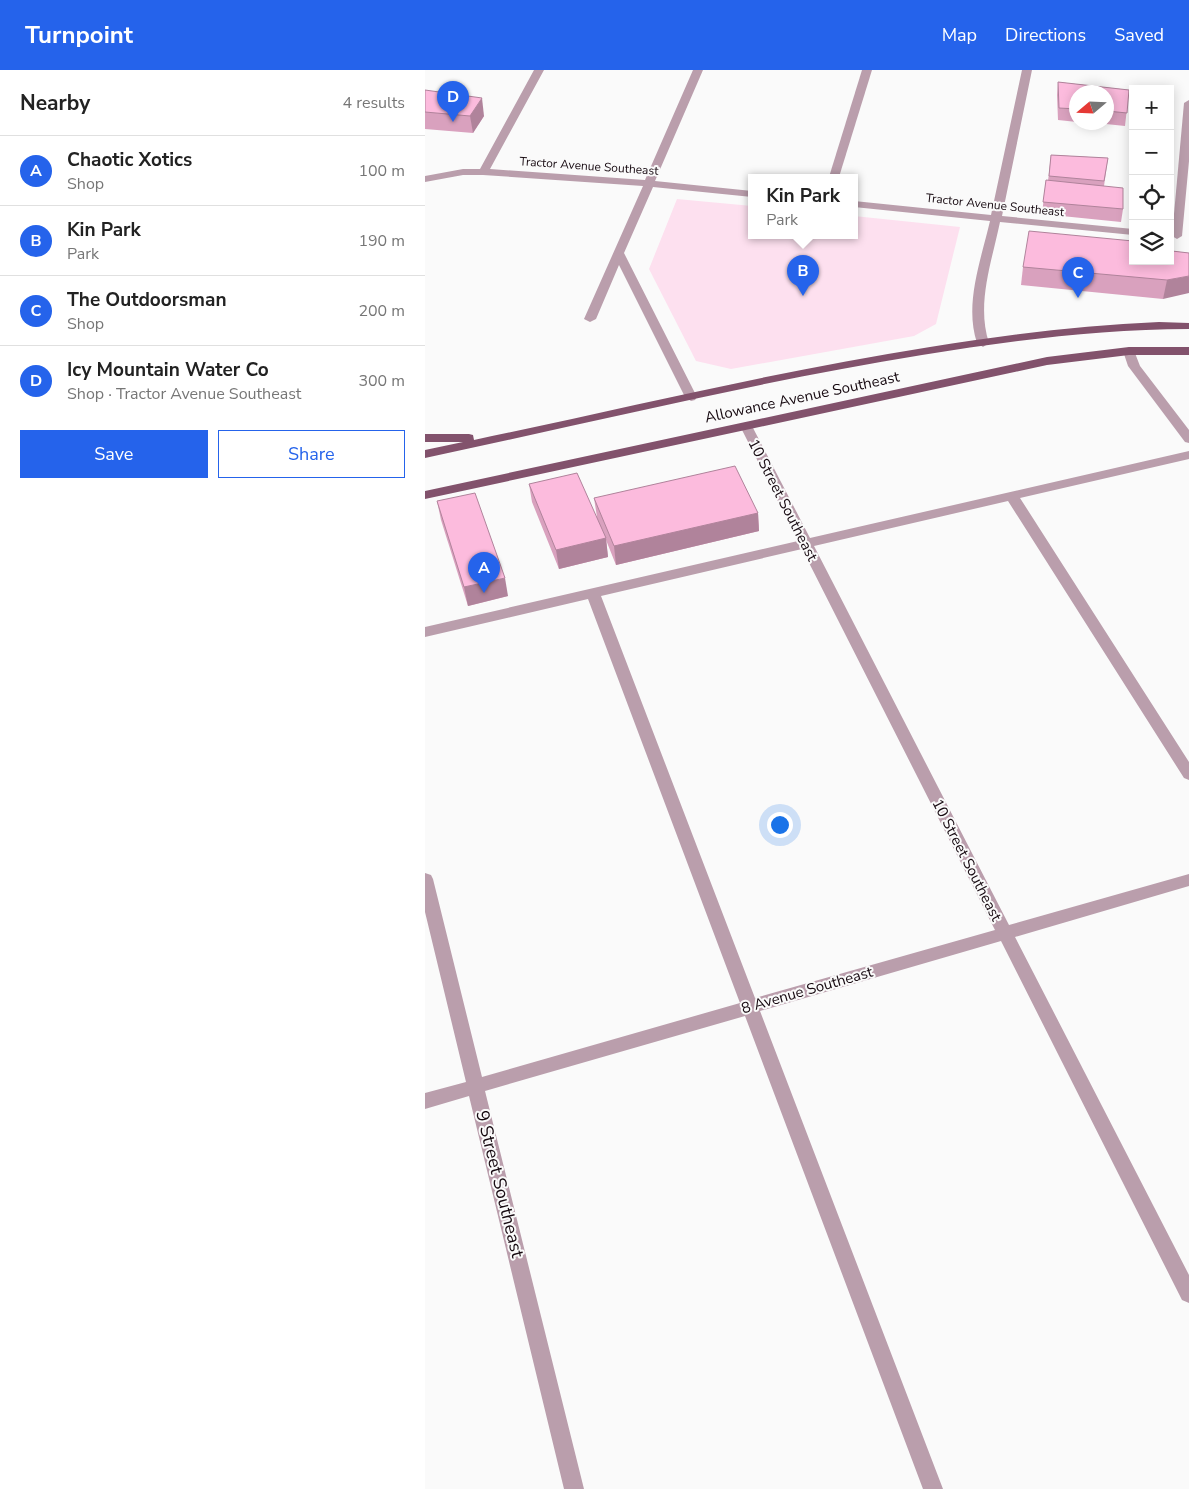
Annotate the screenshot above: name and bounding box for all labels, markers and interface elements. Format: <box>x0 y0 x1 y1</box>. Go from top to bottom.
text: Turnpoint <box>25 19 133 51</box>
text: Map <box>942 23 977 47</box>
text: Directions <box>1005 23 1086 47</box>
text: Saved <box>1114 23 1164 47</box>
pin: D <box>437 81 469 122</box>
north arrow <box>1069 85 1114 130</box>
map controls <box>1129 85 1174 265</box>
button: + <box>1129 85 1174 130</box>
text: Nearby <box>20 89 90 117</box>
text: 4 results <box>343 92 405 114</box>
button: − <box>1129 130 1174 175</box>
text: Chaotic Xotics <box>67 147 192 173</box>
street label: Tractor Avenue Southeast <box>519 153 660 179</box>
text: A <box>30 160 42 182</box>
text: 100 m <box>358 160 405 182</box>
text: Shop <box>67 173 104 195</box>
popup <box>748 174 858 239</box>
button: locate <box>1129 175 1174 220</box>
text: Kin Park <box>766 183 840 209</box>
street label: Tractor Avenue Southeast <box>925 190 1066 220</box>
text: Park <box>766 209 798 231</box>
text: Kin Park <box>67 217 141 243</box>
button: layers <box>1129 220 1174 265</box>
text: B <box>30 230 42 252</box>
text: 190 m <box>358 230 405 252</box>
text: Park <box>67 243 99 265</box>
pin: B <box>787 255 819 296</box>
pin: C <box>1062 257 1094 298</box>
text: The Outdoorsman <box>67 287 227 313</box>
text: C <box>31 300 41 322</box>
text: 200 m <box>358 300 405 322</box>
text: Shop <box>67 313 104 335</box>
text: Icy Mountain Water Co <box>67 357 269 383</box>
street label: Allowance Avenue Southeast <box>703 366 902 427</box>
text: D <box>30 370 42 392</box>
text: 300 m <box>358 370 405 392</box>
text: Shop · Tractor Avenue Southeast <box>67 383 301 405</box>
button: Save <box>20 430 208 478</box>
button: Share <box>218 430 405 478</box>
street label: 10 Street Southeast <box>744 435 823 565</box>
pin: A <box>468 552 500 593</box>
street label: 10 Street Southeast <box>928 795 1007 925</box>
your location <box>767 812 793 838</box>
street label: 8 Avenue Southeast <box>739 961 876 1018</box>
street label: 9 Street Southeast <box>470 1108 530 1261</box>

